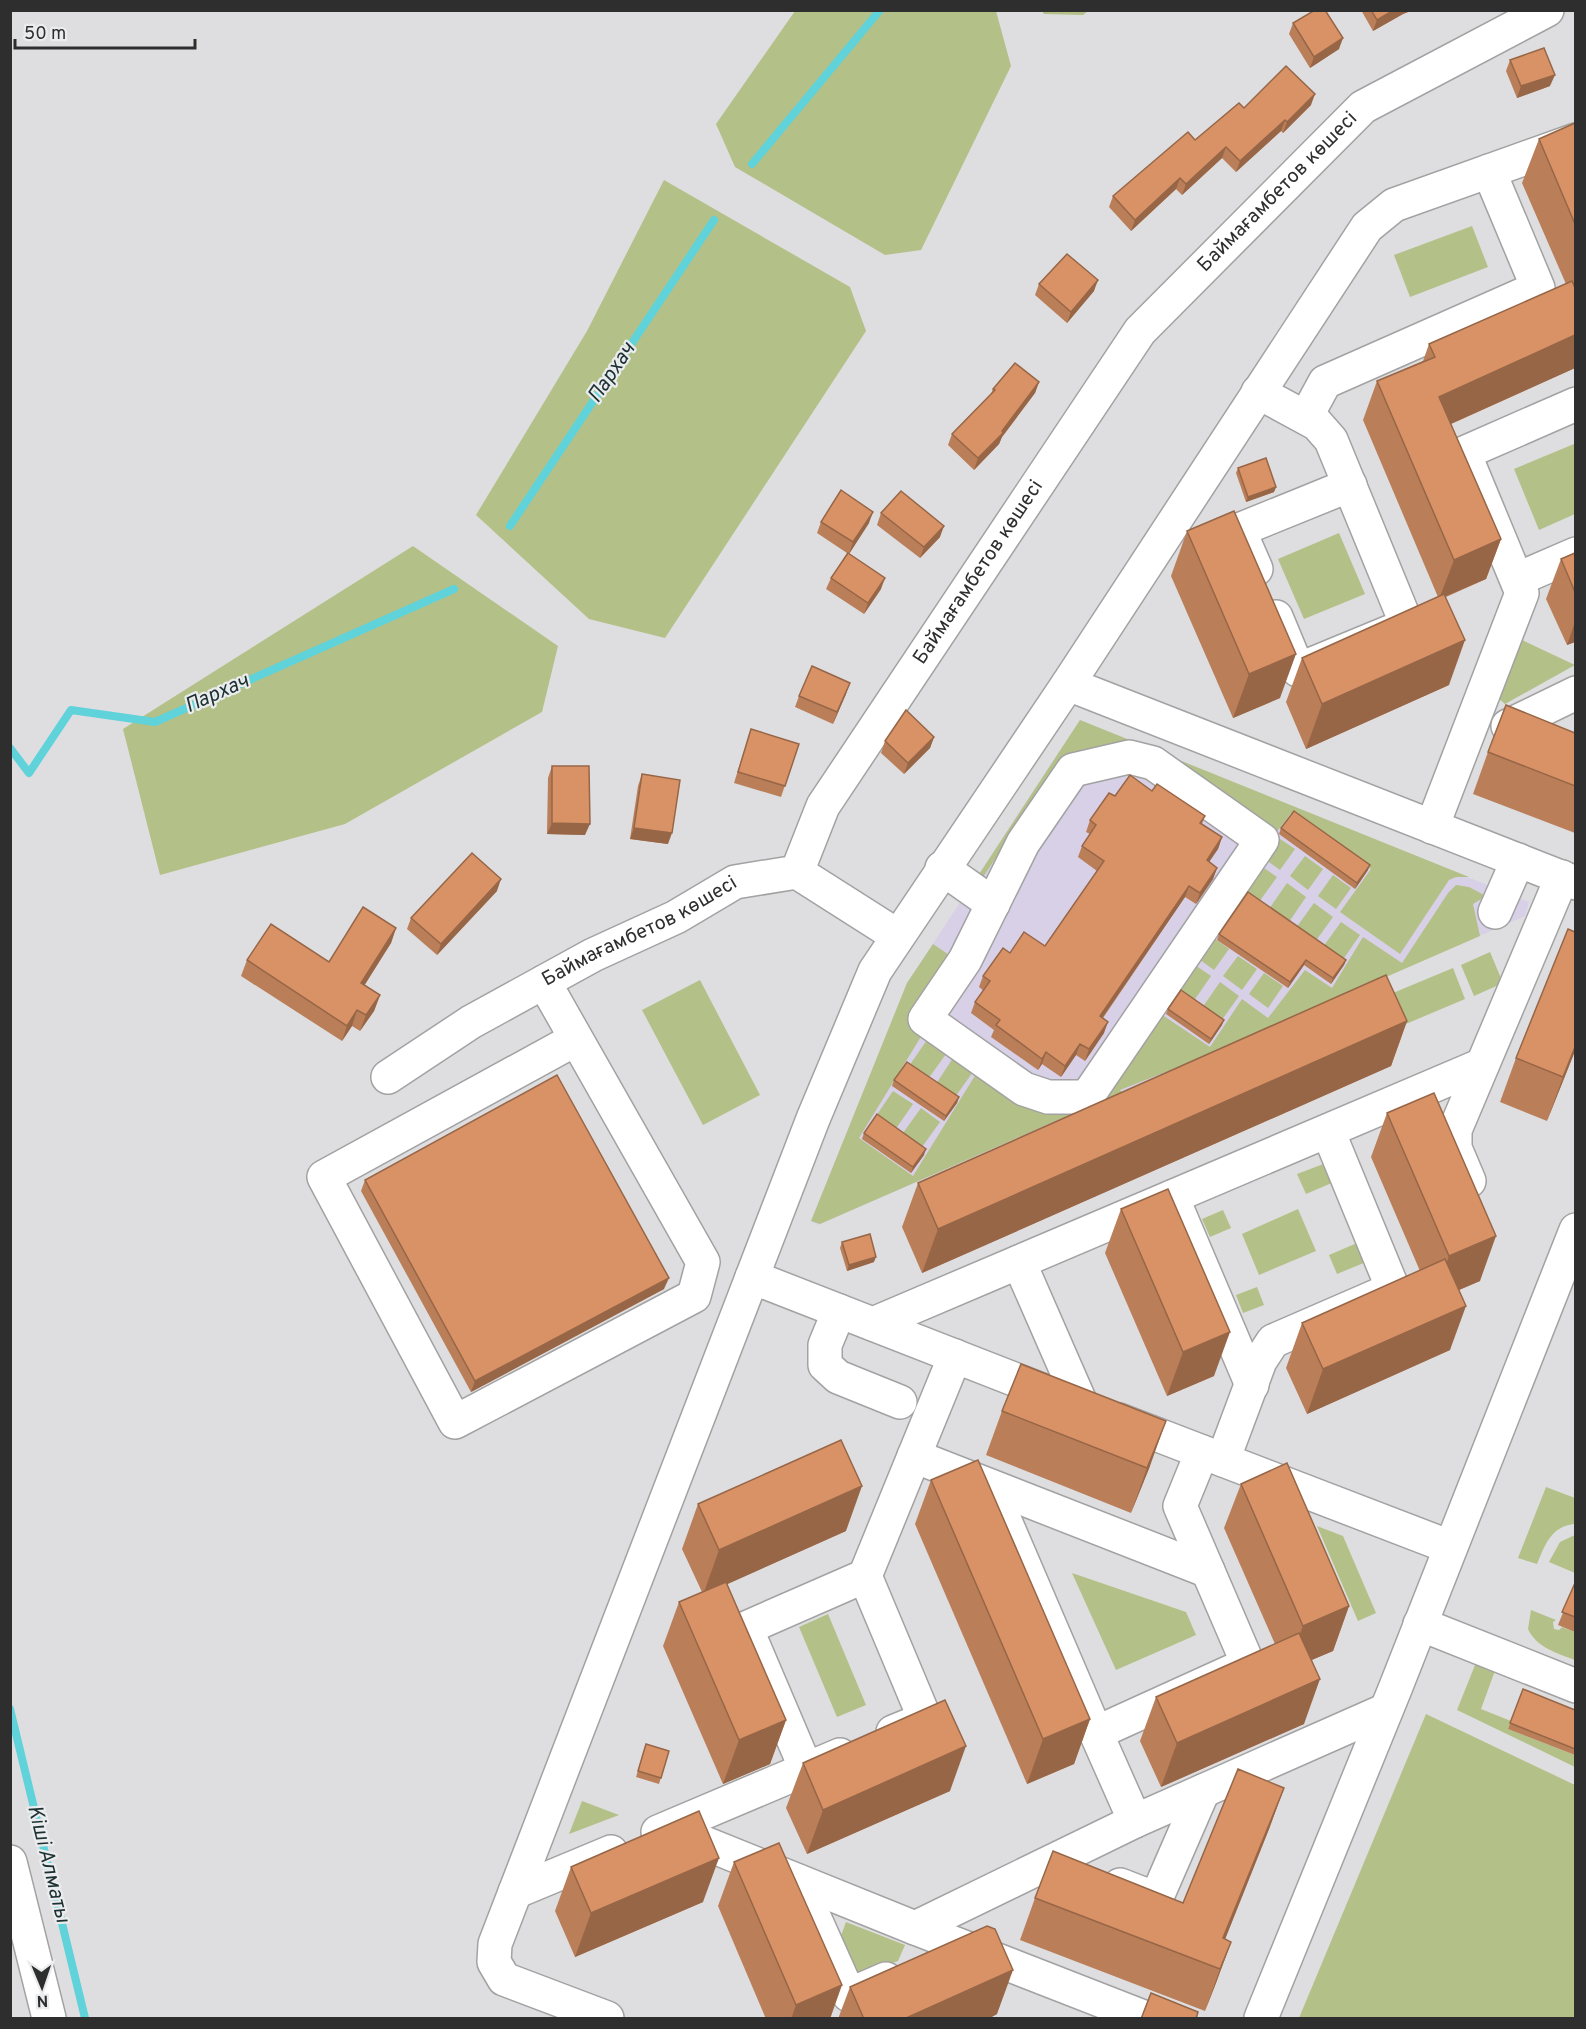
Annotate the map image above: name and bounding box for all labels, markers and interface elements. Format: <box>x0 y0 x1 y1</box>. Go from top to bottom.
scale bar <box>15 12 195 50</box>
text: 50 m <box>24 23 66 46</box>
street label: Баймағамбетов көшесі <box>1192 106 1364 278</box>
water label: Пархач <box>582 337 642 409</box>
street label: Баймағамбетов көшесі <box>908 475 1050 670</box>
water label: Пархач <box>181 668 254 720</box>
street label: Баймағамбетов көшесі <box>538 870 742 993</box>
water label: Кіші Алматы <box>20 1802 76 1926</box>
north arrow <box>12 1957 72 2017</box>
text: N <box>36 1990 49 2010</box>

